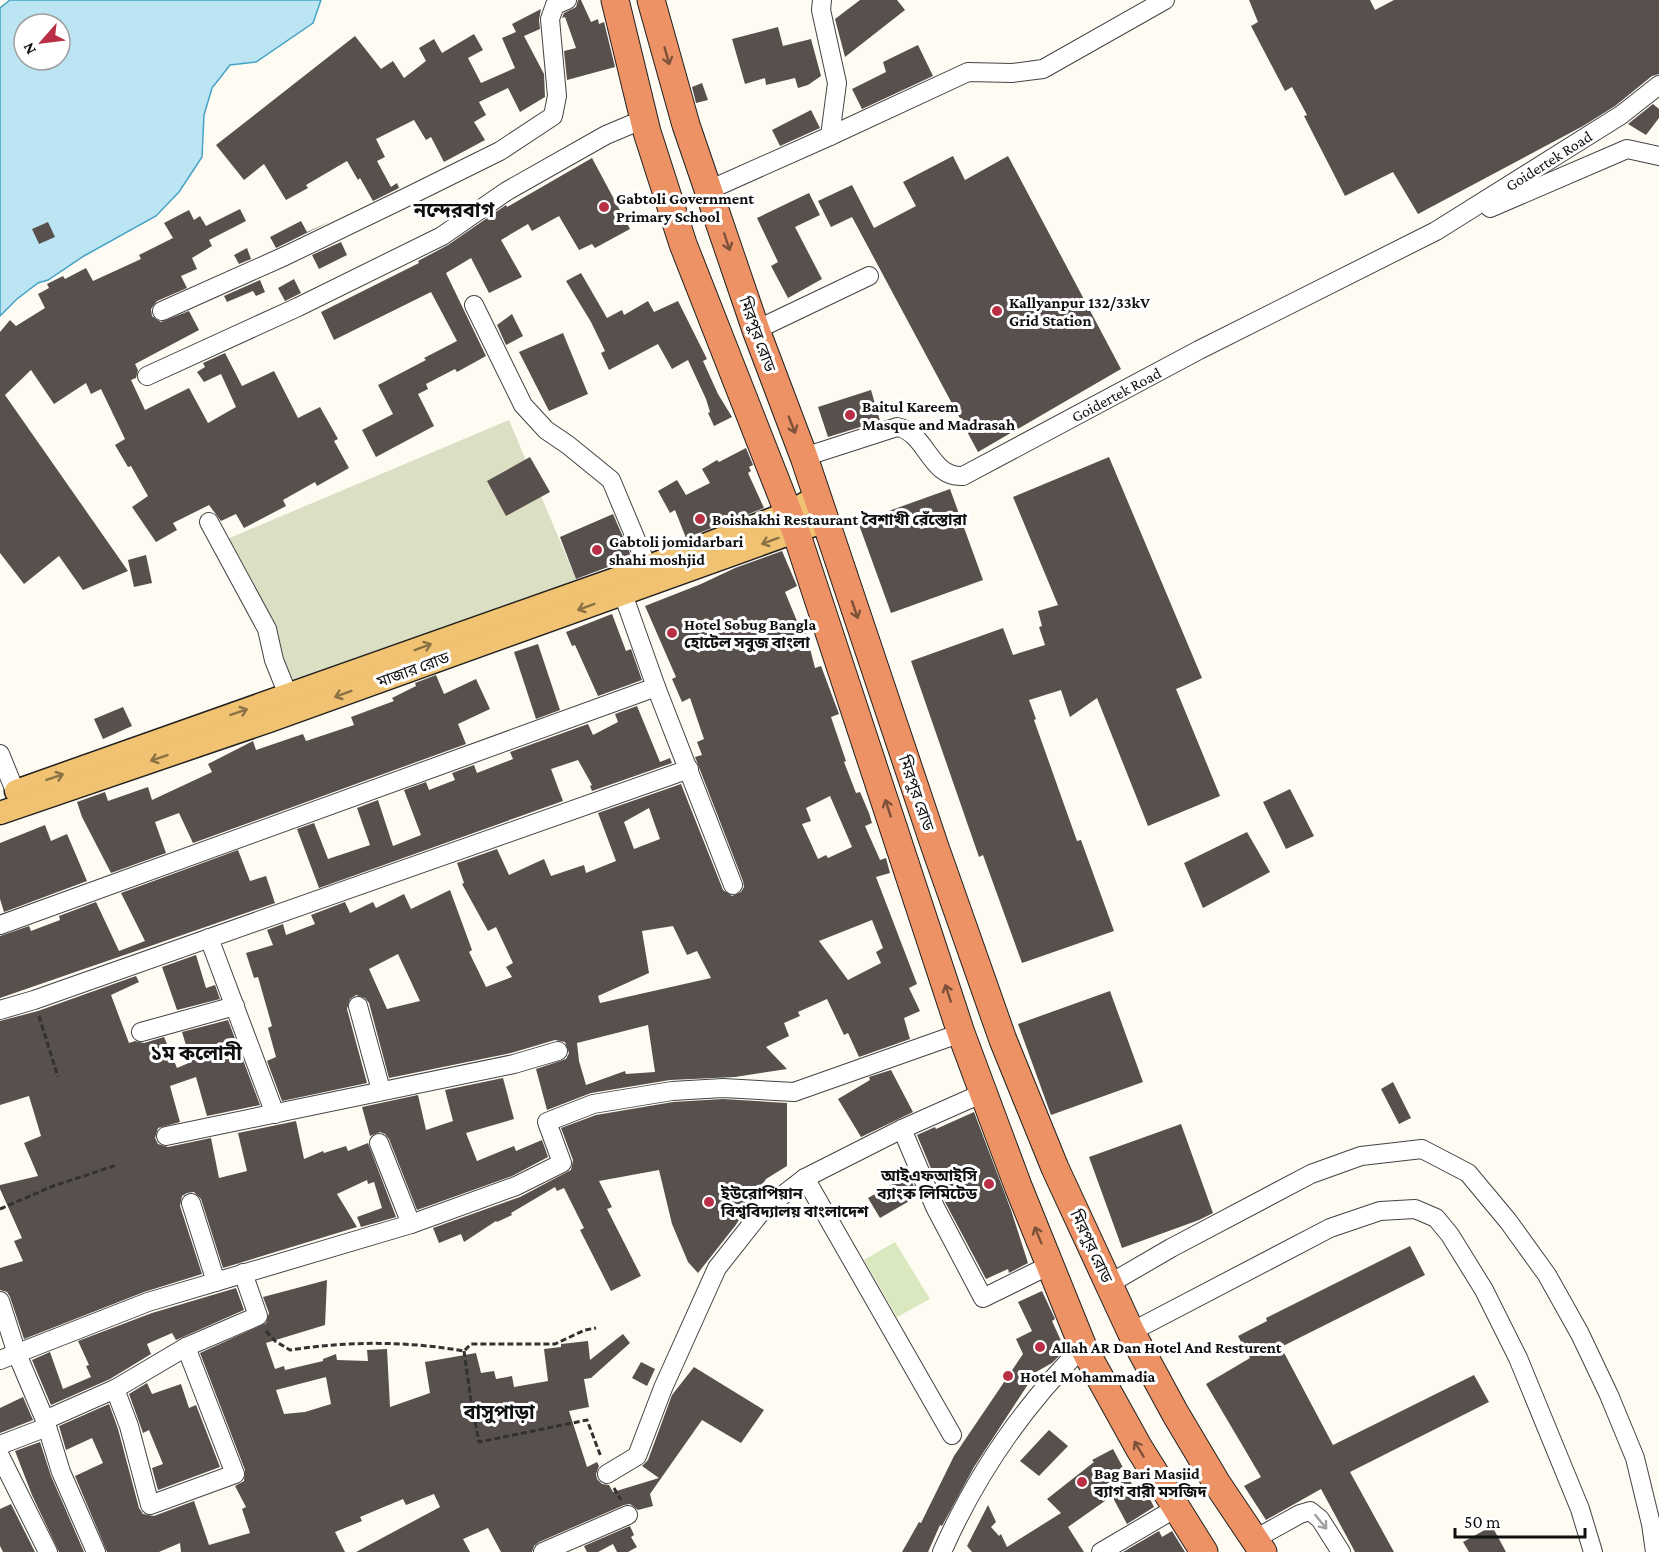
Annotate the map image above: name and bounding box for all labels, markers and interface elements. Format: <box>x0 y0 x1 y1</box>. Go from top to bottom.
north arrow <box>12 12 72 72</box>
text: N <box>19 40 39 58</box>
one-way arrow <box>662 46 673 65</box>
street label: Goidertek Road <box>1502 127 1596 194</box>
place label: Gabtoli Government Primary School <box>616 190 754 225</box>
district label: নন্দেরবাগ <box>413 199 495 221</box>
marker: Gabtoli Government Primary School <box>597 200 611 214</box>
one-way arrow <box>722 232 733 251</box>
street label: মিরপুর রোড <box>735 293 780 375</box>
place label: Kallyanpur 132/33kV Grid Station <box>1009 294 1150 329</box>
marker: Kallyanpur 132/33kV Grid Station <box>990 304 1004 318</box>
street label: Goidertek Road <box>1069 364 1164 425</box>
place label: Baitul Kareem Masque and Madrasah <box>862 398 1015 433</box>
marker: Baitul Kareem Masque and Madrasah <box>843 408 857 422</box>
one-way arrow <box>787 416 798 434</box>
place label: Boishakhi Restaurant বৈশাখী রেঁস্তোরা <box>712 510 967 528</box>
marker: Boishakhi Restaurant বৈশাখী রেঁস্তোরা <box>693 512 707 526</box>
place label: Gabtoli jomidarbari shahi moshjid <box>609 533 744 569</box>
one-way arrow <box>761 537 780 548</box>
marker: Gabtoli jomidarbari shahi moshjid <box>590 543 604 557</box>
one-way arrow <box>850 600 861 619</box>
one-way arrow <box>577 602 596 613</box>
place label: Hotel Sobug Bangla হোটেল সবুজ বাংলা <box>684 616 816 653</box>
marker: Hotel Sobug Bangla হোটেল সবুজ বাংলা <box>665 626 679 640</box>
one-way arrow <box>413 641 432 652</box>
street label: মাজার রোড <box>374 648 452 691</box>
one-way arrow <box>334 689 353 700</box>
one-way arrow <box>229 706 248 717</box>
street label: মিরপুর রোড <box>894 752 938 834</box>
one-way arrow <box>150 754 169 765</box>
one-way arrow <box>45 771 64 782</box>
one-way arrow <box>882 799 893 818</box>
one-way arrow <box>942 984 953 1003</box>
district label: ১ম কলোনী <box>150 1041 242 1064</box>
place label: আইএফআইসি ব্যাংক লিমিটেড <box>876 1167 978 1202</box>
marker: আইএফআইসি ব্যাংক লিমিটেড <box>982 1177 996 1191</box>
place label: ইউরোপিয়ান বিশ্ববিদ্যালয় বাংলাদেশ <box>720 1185 869 1220</box>
marker: ইউরোপিয়ান বিশ্ববিদ্যালয় বাংলাদেশ <box>702 1195 716 1209</box>
street label: মিরপুর রোড <box>1066 1206 1117 1286</box>
one-way arrow <box>1032 1227 1043 1245</box>
place label: Allah AR Dan Hotel And Resturent <box>1051 1339 1282 1356</box>
marker: Allah AR Dan Hotel And Resturent <box>1033 1340 1047 1354</box>
place label: Hotel Mohammadia <box>1020 1368 1156 1385</box>
marker: Hotel Mohammadia <box>1001 1369 1015 1383</box>
district label: বাসুপাড়া <box>462 1401 535 1424</box>
one-way arrow <box>1133 1441 1145 1458</box>
place label: Bag Bari Masjid ব্যাগ বারী মসজিদ <box>1093 1465 1207 1500</box>
marker: Bag Bari Masjid ব্যাগ বারী মসজিদ <box>1075 1475 1089 1489</box>
scale bar <box>1455 1501 1586 1539</box>
text: 50 m <box>1464 1512 1501 1532</box>
one-way arrow <box>1314 1514 1327 1530</box>

